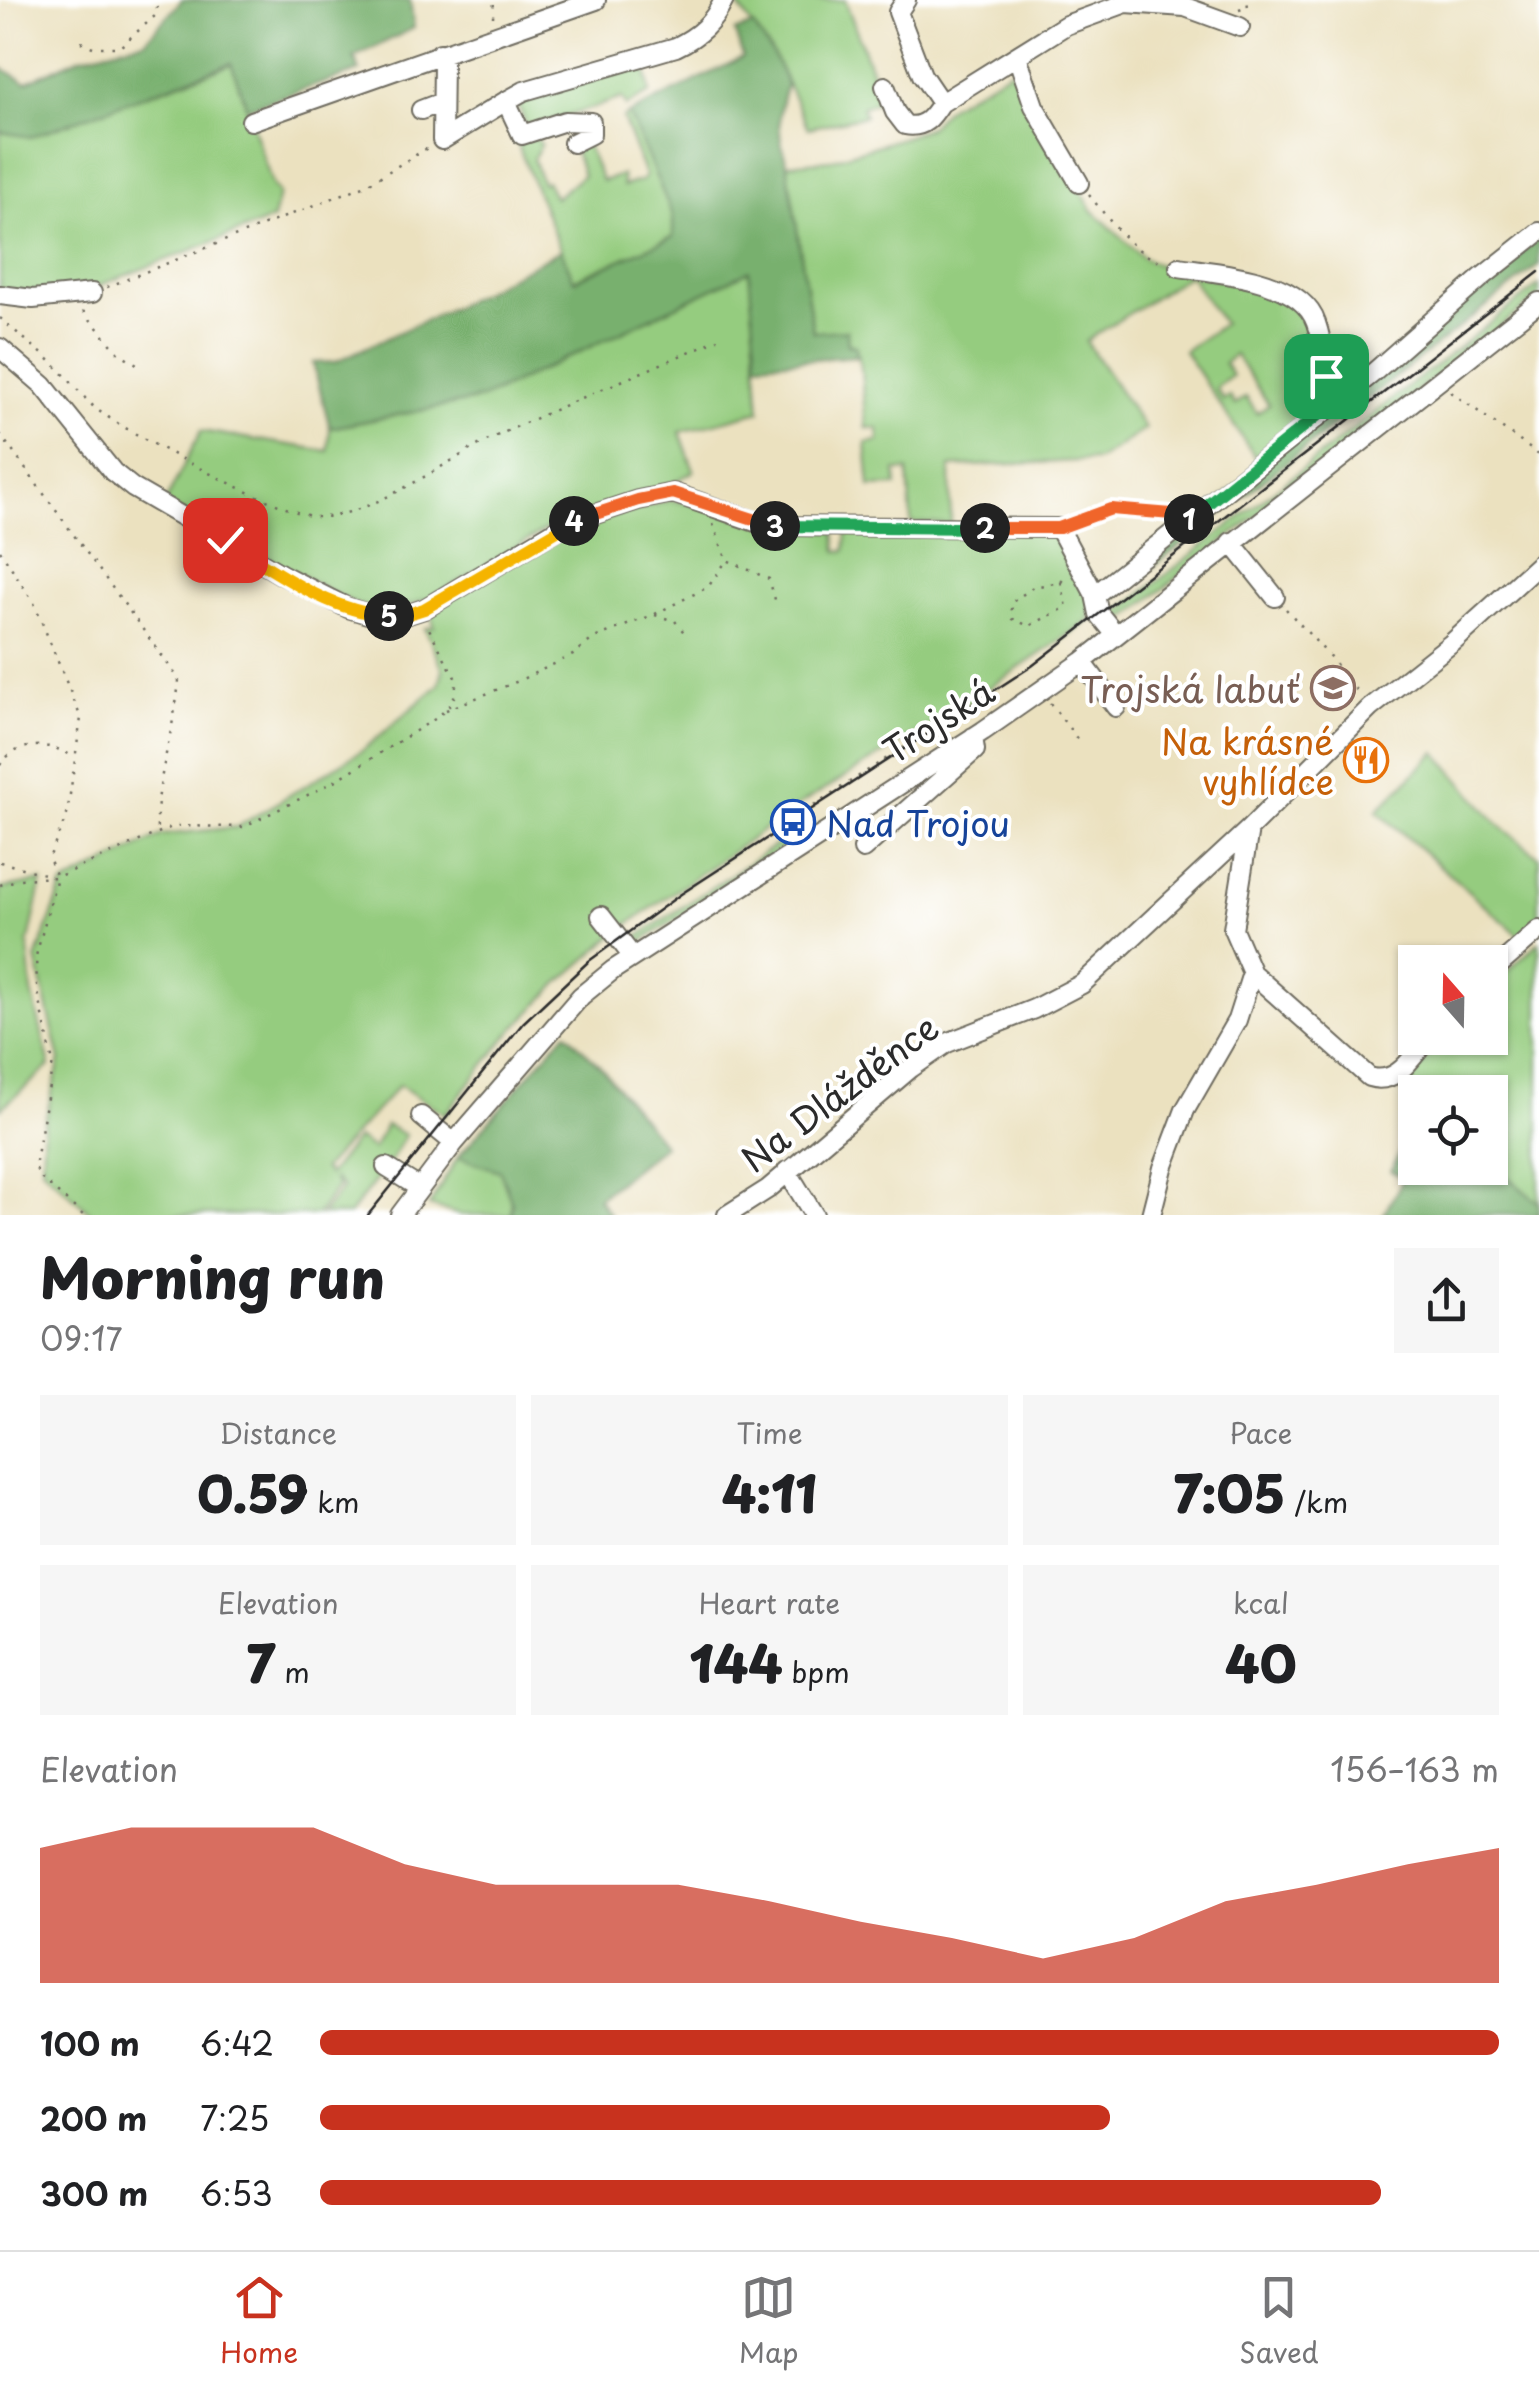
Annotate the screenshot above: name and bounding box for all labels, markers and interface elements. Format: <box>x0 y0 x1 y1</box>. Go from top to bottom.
pin <box>1284 334 1369 419</box>
icon: arrive <box>1299 349 1354 404</box>
pin: 1 <box>1164 494 1214 544</box>
pin: 4 <box>549 496 599 546</box>
text: 1 <box>1182 497 1196 540</box>
pin <box>183 498 268 583</box>
text: 4 <box>564 499 584 542</box>
pin: 3 <box>750 501 800 551</box>
pin: 2 <box>960 503 1010 553</box>
text: 3 <box>766 504 784 547</box>
text: 2 <box>975 506 995 549</box>
icon: check <box>198 513 253 568</box>
pin: 5 <box>364 591 414 641</box>
text: 5 <box>380 594 398 637</box>
place label: Trojská labuť <box>1080 662 1300 715</box>
street label: Trojská <box>872 664 1004 776</box>
school or university icon: Trojská labuť <box>1310 665 1356 711</box>
place label: Na krásné vyhlídce <box>1161 714 1334 807</box>
restaurant icon: Na krásné vyhlídce <box>1343 737 1389 783</box>
place label: Nad Trojou <box>826 796 1010 849</box>
bus stop icon: Nad Trojou <box>770 799 816 845</box>
north arrow <box>1398 945 1508 1055</box>
map controls <box>1398 945 1508 1185</box>
street label: Na Dlážděnce <box>729 1000 949 1184</box>
button: locate <box>1398 1075 1508 1185</box>
text: Morning run <box>40 1235 385 1318</box>
button: share <box>1394 1248 1499 1353</box>
text: 09:17 <box>40 1314 123 1362</box>
text: Distance <box>219 1411 337 1454</box>
text: Time <box>736 1411 803 1454</box>
text: Pace <box>1229 1411 1292 1454</box>
text: 0.59 <box>197 1454 308 1530</box>
text: 4:11 <box>722 1454 817 1530</box>
text: 7:05 <box>1174 1454 1285 1530</box>
text: km <box>308 1480 359 1523</box>
text: /km <box>1285 1480 1348 1523</box>
text: Elevation <box>218 1581 339 1624</box>
text: Heart rate <box>699 1581 840 1624</box>
text: kcal <box>1233 1581 1289 1624</box>
text: 7 <box>246 1624 275 1700</box>
text: 144 <box>689 1624 783 1700</box>
text: 40 <box>1225 1624 1297 1700</box>
text: m <box>275 1650 310 1693</box>
text: bpm <box>783 1650 850 1693</box>
text: Elevation <box>40 1745 178 1793</box>
text: 156–163 m <box>1330 1745 1499 1793</box>
text: 100 m <box>40 2019 140 2067</box>
text: 6:42 <box>200 2019 274 2067</box>
text: 200 m <box>40 2094 147 2142</box>
text: 7:25 <box>200 2094 269 2142</box>
text: 300 m <box>40 2169 148 2217</box>
text: 6:53 <box>200 2169 273 2217</box>
tab: Home <box>220 2270 298 2373</box>
tab: Map <box>739 2270 799 2373</box>
tab: Saved <box>1239 2270 1319 2373</box>

